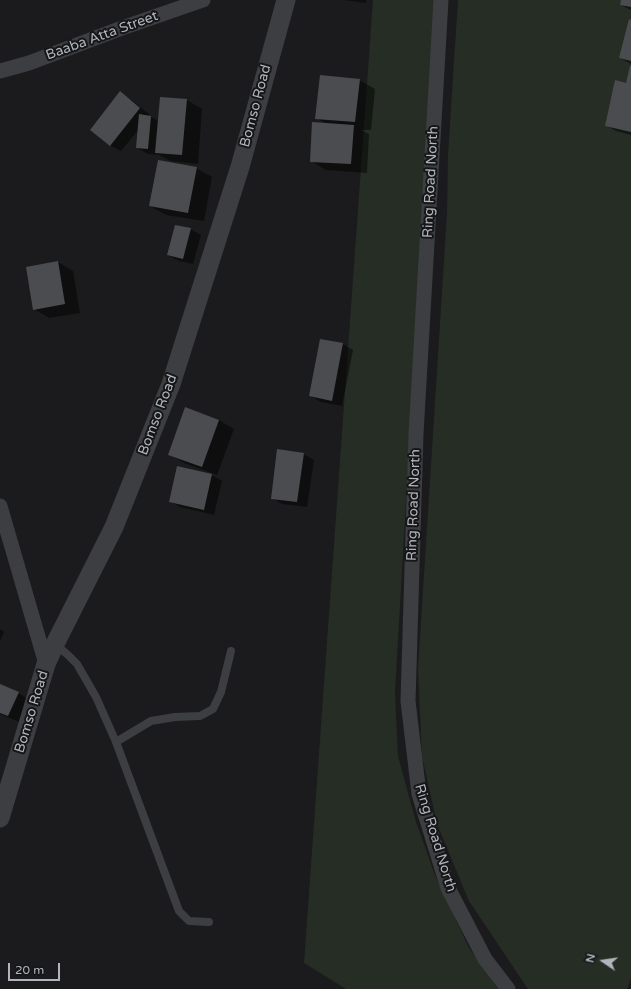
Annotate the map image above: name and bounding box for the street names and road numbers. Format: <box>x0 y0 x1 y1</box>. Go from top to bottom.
street label: Baaba Atta Street <box>44 8 160 64</box>
street label: Bomso Road <box>237 63 275 149</box>
street label: Ring Road North <box>420 126 442 238</box>
street label: Bomso Road <box>135 372 181 458</box>
street label: Ring Road North <box>404 449 424 561</box>
street label: Bomso Road <box>12 669 52 755</box>
street label: Ring Road North <box>411 782 459 894</box>

